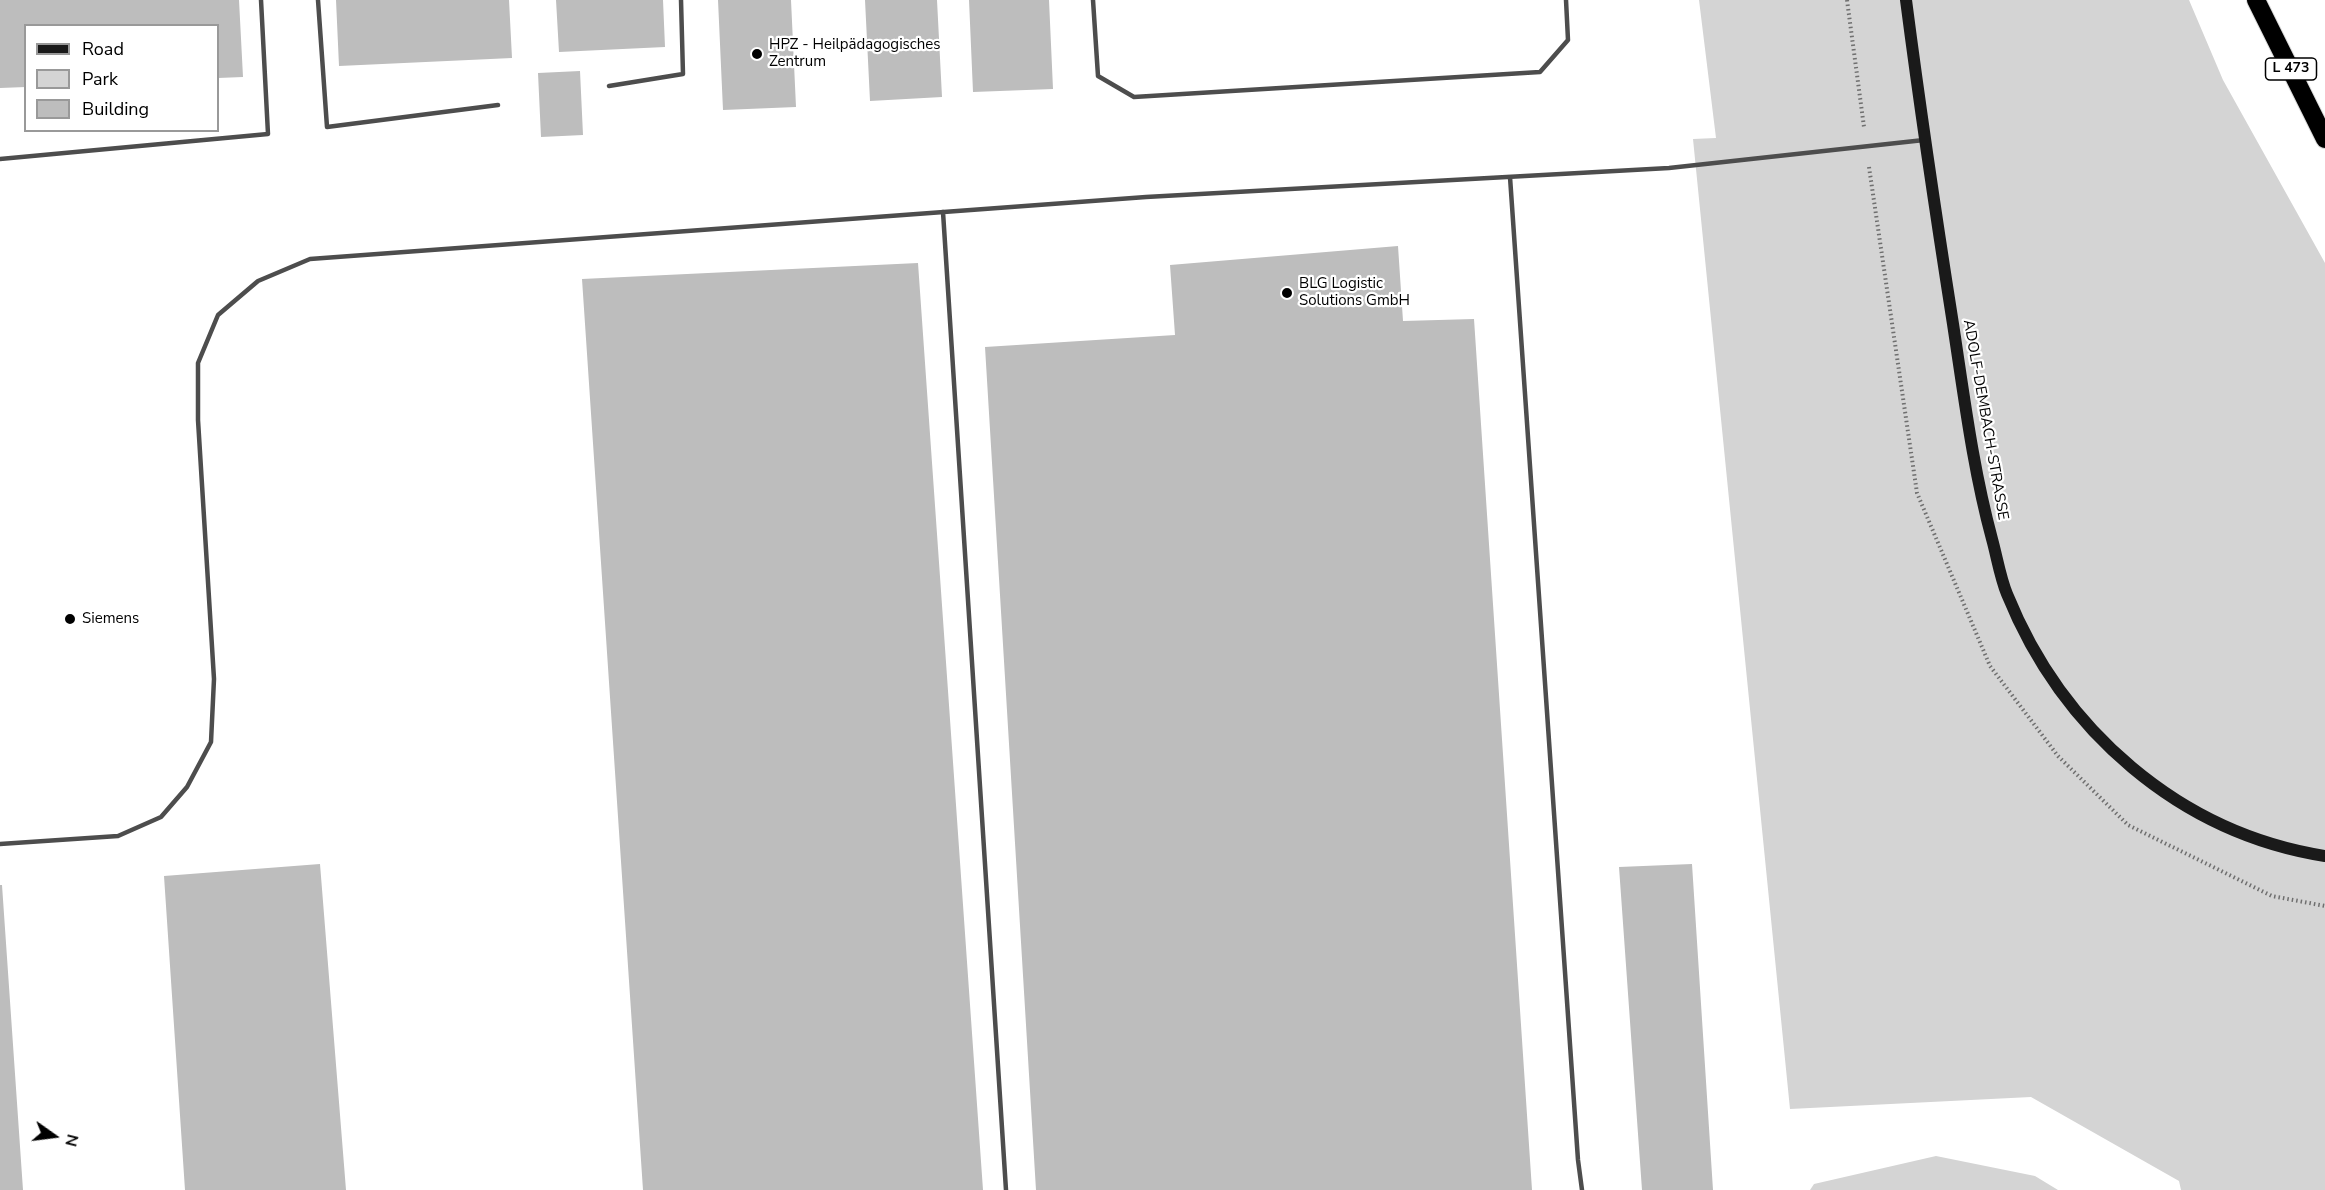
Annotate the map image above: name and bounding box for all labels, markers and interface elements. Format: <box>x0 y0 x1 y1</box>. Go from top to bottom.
legend <box>24 24 219 132</box>
place label: HPZ - Heilpädagogisches Zentrum <box>769 36 940 71</box>
text: Road <box>82 37 124 61</box>
marker: HPZ - Heilpädagogisches Zentrum <box>750 47 764 61</box>
road number: L 473 <box>2266 58 2316 80</box>
text: Park <box>82 67 118 91</box>
text: Building <box>82 97 149 121</box>
place label: BLG Logistic Solutions GmbH <box>1299 275 1410 310</box>
marker: BLG Logistic Solutions GmbH <box>1280 286 1294 300</box>
street label: ADOLF-DEMBACH-STRASSE <box>1958 318 2012 522</box>
place label: Siemens <box>82 610 139 628</box>
marker: Siemens <box>63 612 77 626</box>
north arrow <box>24 1106 84 1166</box>
text: N <box>59 1132 84 1149</box>

